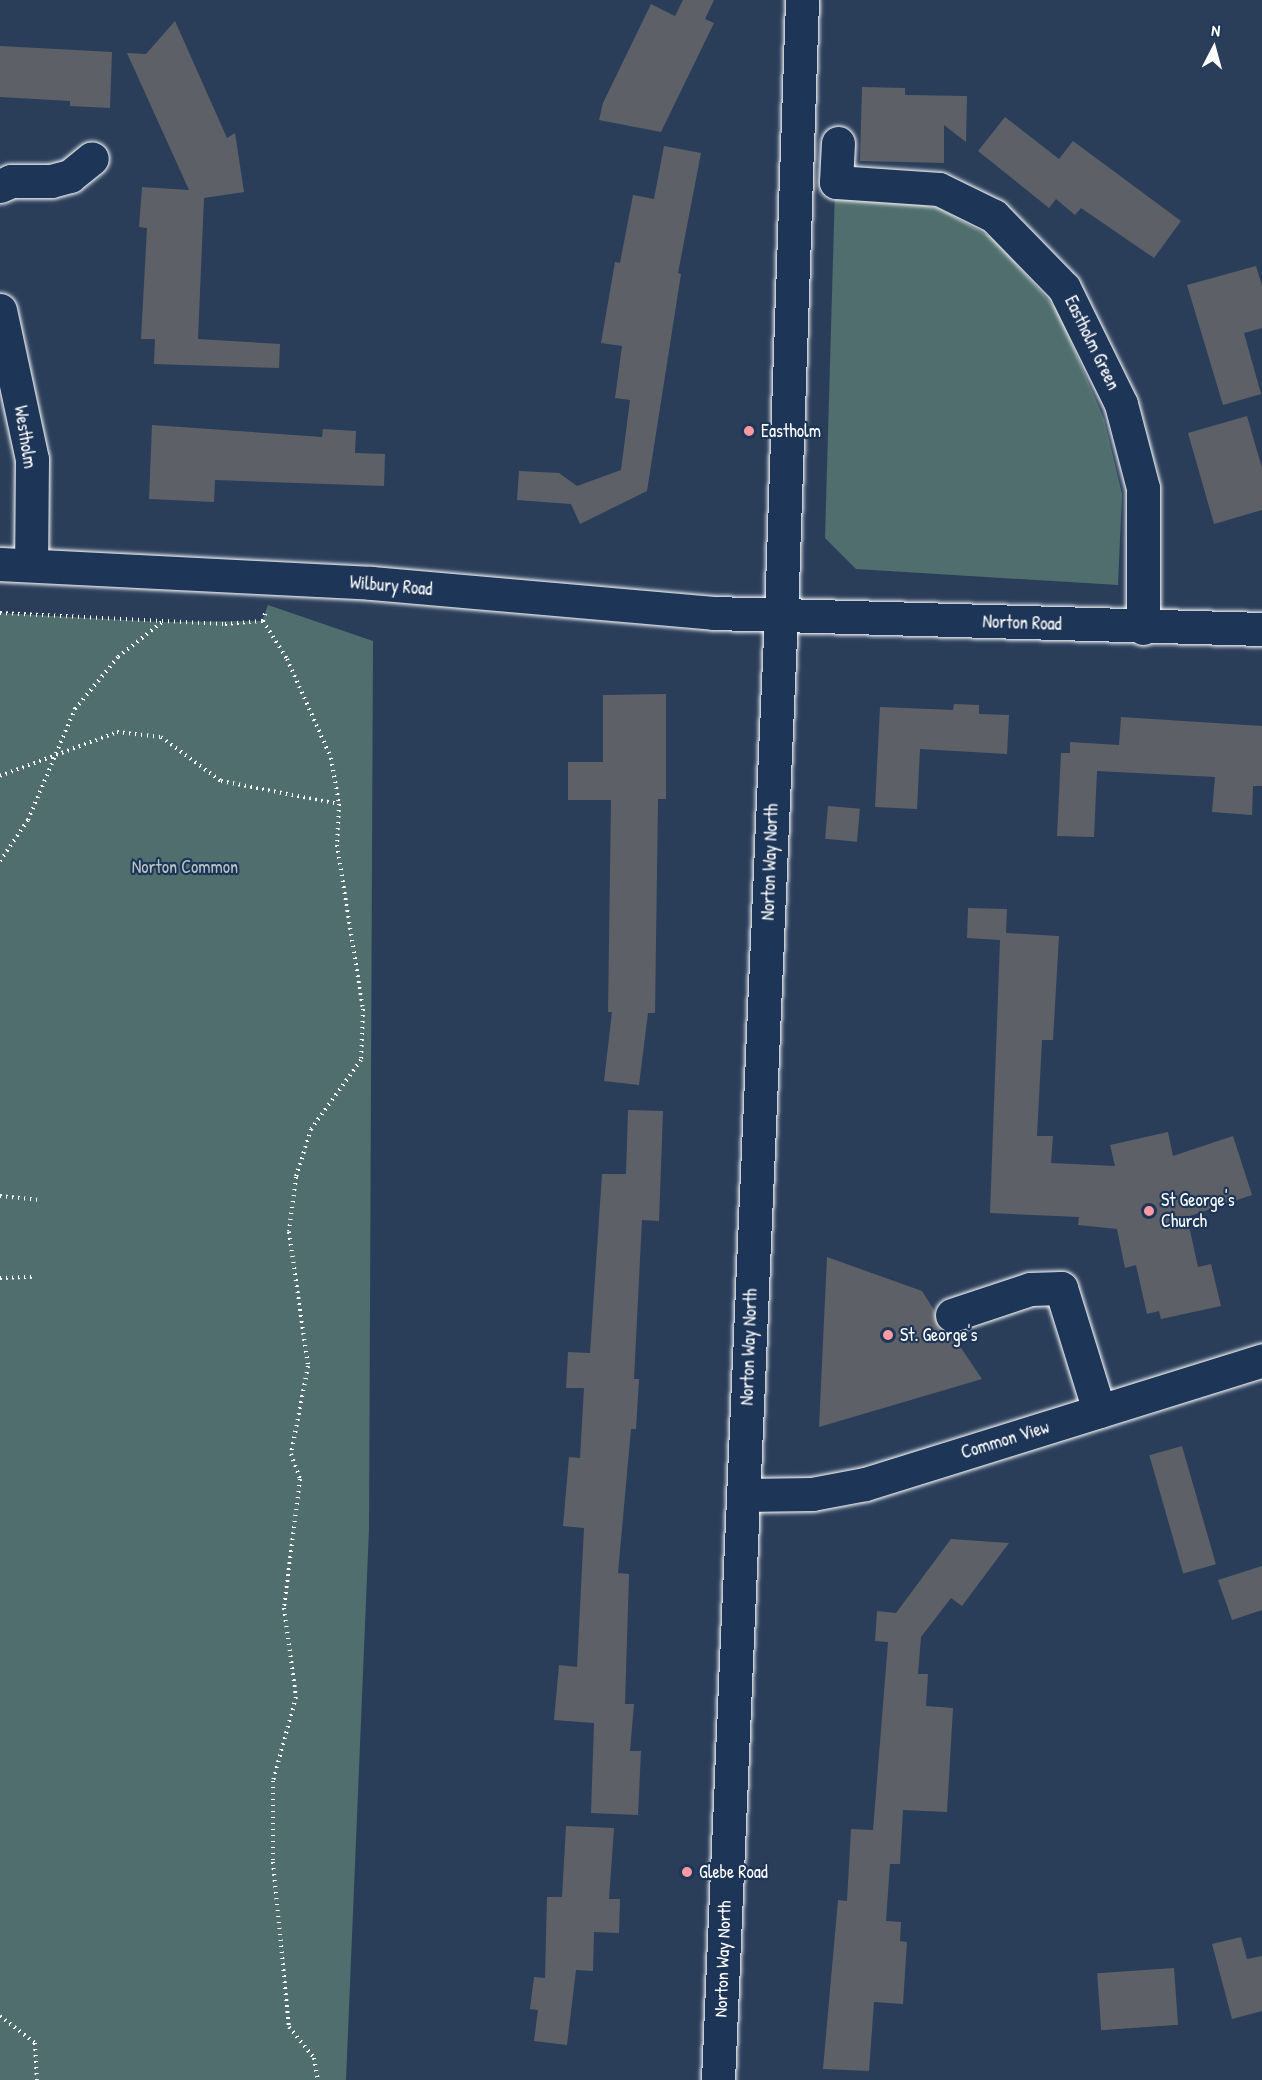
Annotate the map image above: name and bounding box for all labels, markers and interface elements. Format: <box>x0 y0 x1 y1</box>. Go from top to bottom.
north arrow <box>1184 18 1244 78</box>
text: N <box>1210 19 1221 41</box>
street label: Eastholm Green <box>1060 292 1124 394</box>
street label: Westholm <box>9 404 41 470</box>
place label: Eastholm <box>761 420 821 442</box>
marker: Eastholm <box>742 424 756 438</box>
street label: Wilbury Road <box>349 572 433 600</box>
street label: Norton Road <box>982 611 1062 635</box>
street label: Norton Way North <box>757 803 783 921</box>
park label: Norton Common <box>132 856 238 878</box>
place label: St George's Church <box>1161 1190 1235 1232</box>
marker: St George's Church <box>1142 1204 1156 1218</box>
street label: Norton Way North <box>736 1288 762 1406</box>
place label: St. George's <box>900 1324 977 1346</box>
marker: St. George's <box>881 1328 895 1342</box>
street label: Common View <box>958 1416 1052 1464</box>
place label: Glebe Road <box>699 1861 768 1883</box>
marker: Glebe Road <box>680 1865 694 1879</box>
street label: Norton Way North <box>710 1900 736 2018</box>

